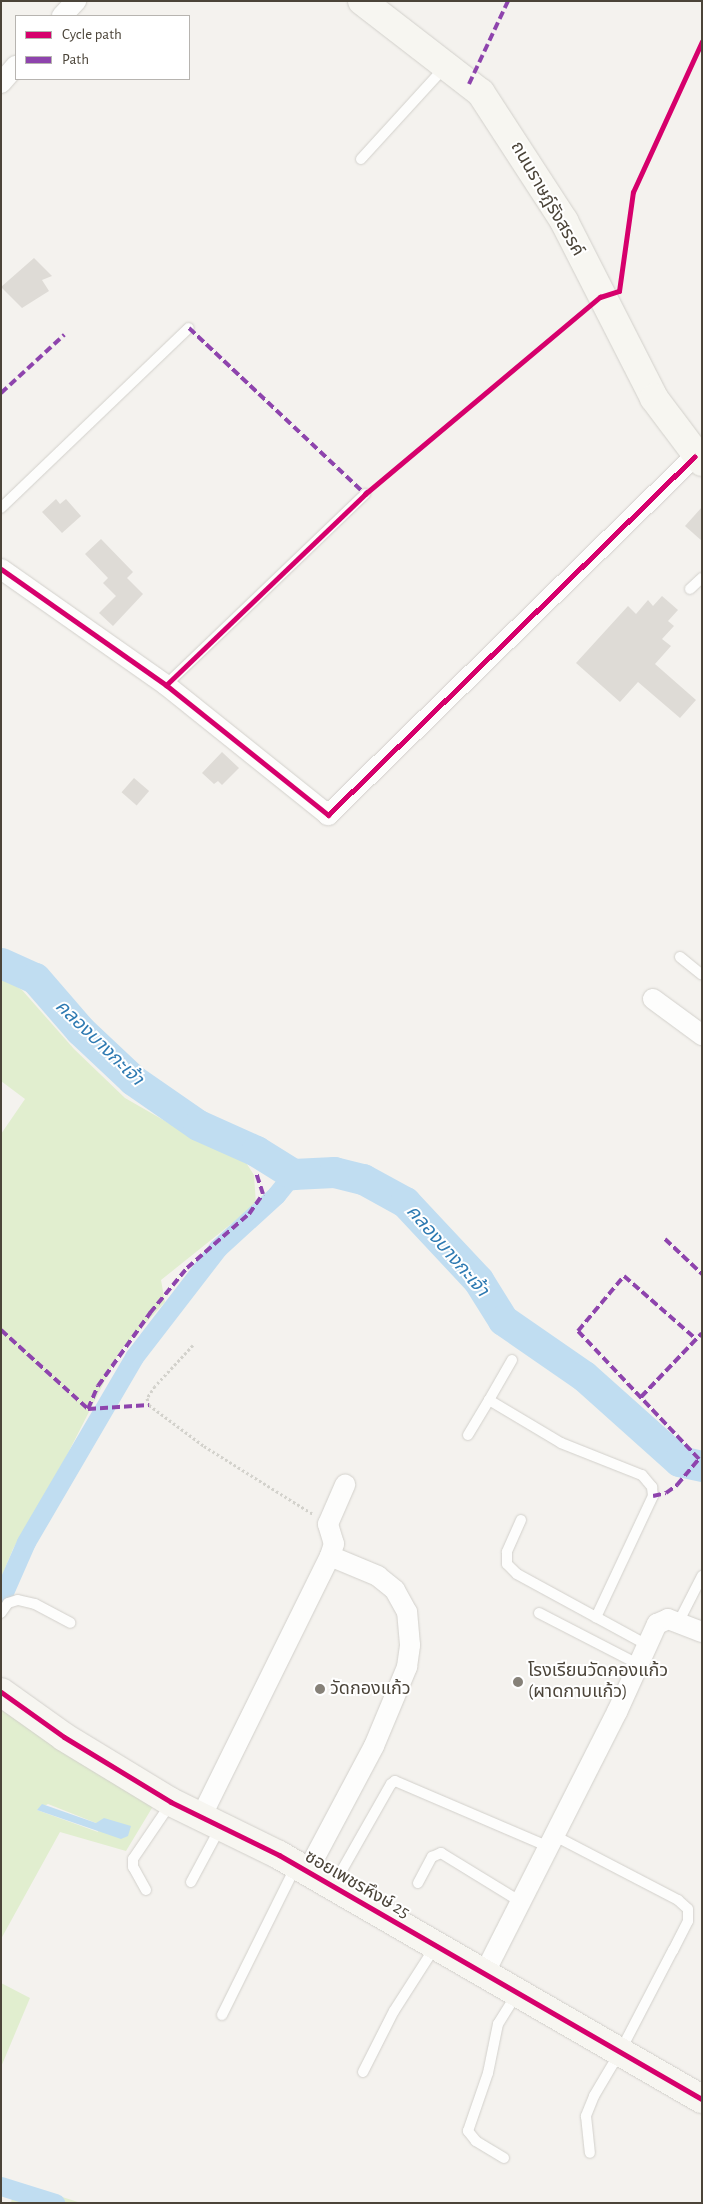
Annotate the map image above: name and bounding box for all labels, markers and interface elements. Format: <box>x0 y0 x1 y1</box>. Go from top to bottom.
legend <box>15 15 190 80</box>
text: Cycle path <box>62 27 122 42</box>
text: Path <box>62 52 89 67</box>
street label: ถนนราษฎ์รังสรรค์ <box>505 138 589 260</box>
water label: คลองบางกะเจ้า <box>50 995 148 1091</box>
water label: คลองบางกะเจ้า <box>401 1201 493 1301</box>
place label: โรงเรียนวัดกองแก้ว (ผาดกาบแก้ว) <box>528 1661 668 1704</box>
marker: โรงเรียนวัดกองแก้ว (ผาดกาบแก้ว) <box>512 1676 524 1688</box>
place label: วัดกองแก้ว <box>330 1678 411 1700</box>
marker: วัดกองแก้ว <box>314 1683 326 1695</box>
street label: ซอยเพชรหึงษ์ 25 <box>301 1846 413 1924</box>

